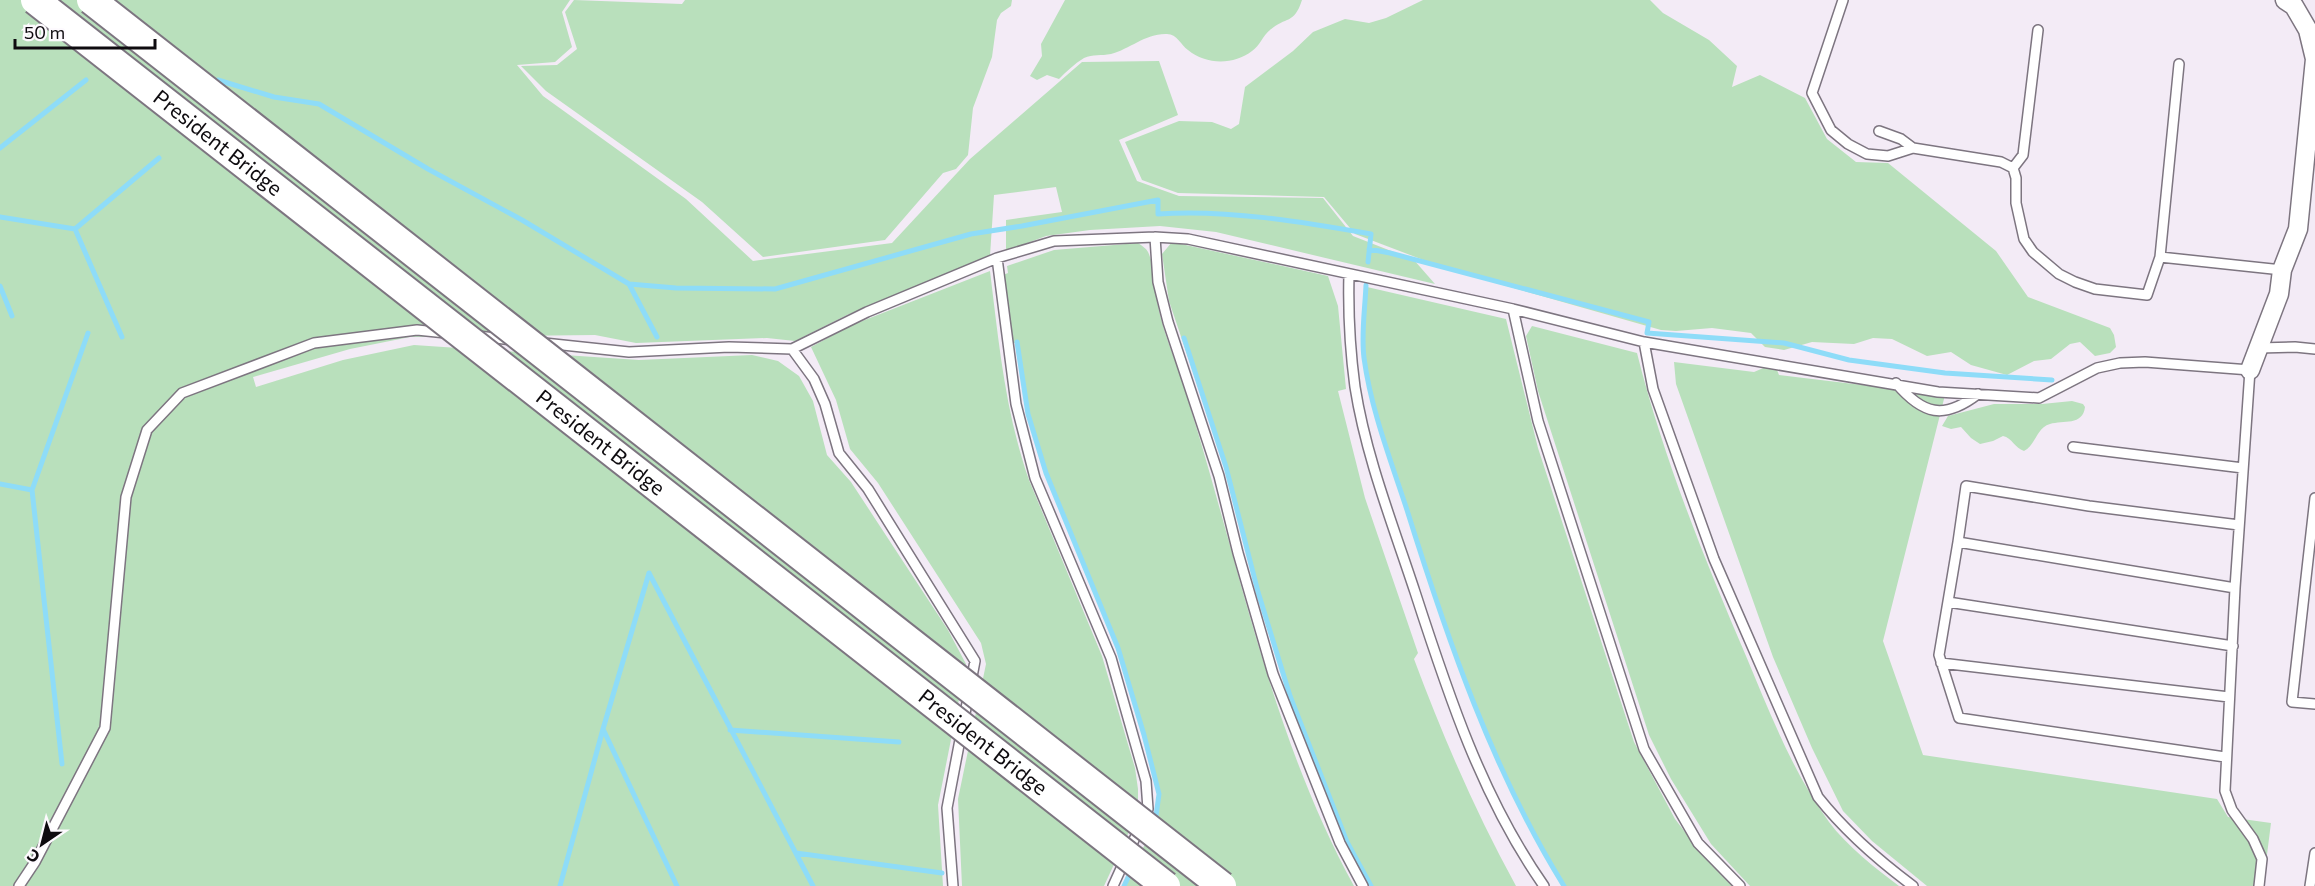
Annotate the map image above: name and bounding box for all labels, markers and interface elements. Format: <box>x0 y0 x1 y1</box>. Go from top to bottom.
scale bar <box>15 12 154 50</box>
text: 50 m <box>24 21 65 43</box>
street label: President Bridge <box>149 84 288 200</box>
street label: President Bridge <box>532 383 671 500</box>
street label: President Bridge <box>914 683 1053 800</box>
north arrow <box>12 814 72 874</box>
text: С <box>23 846 43 868</box>

